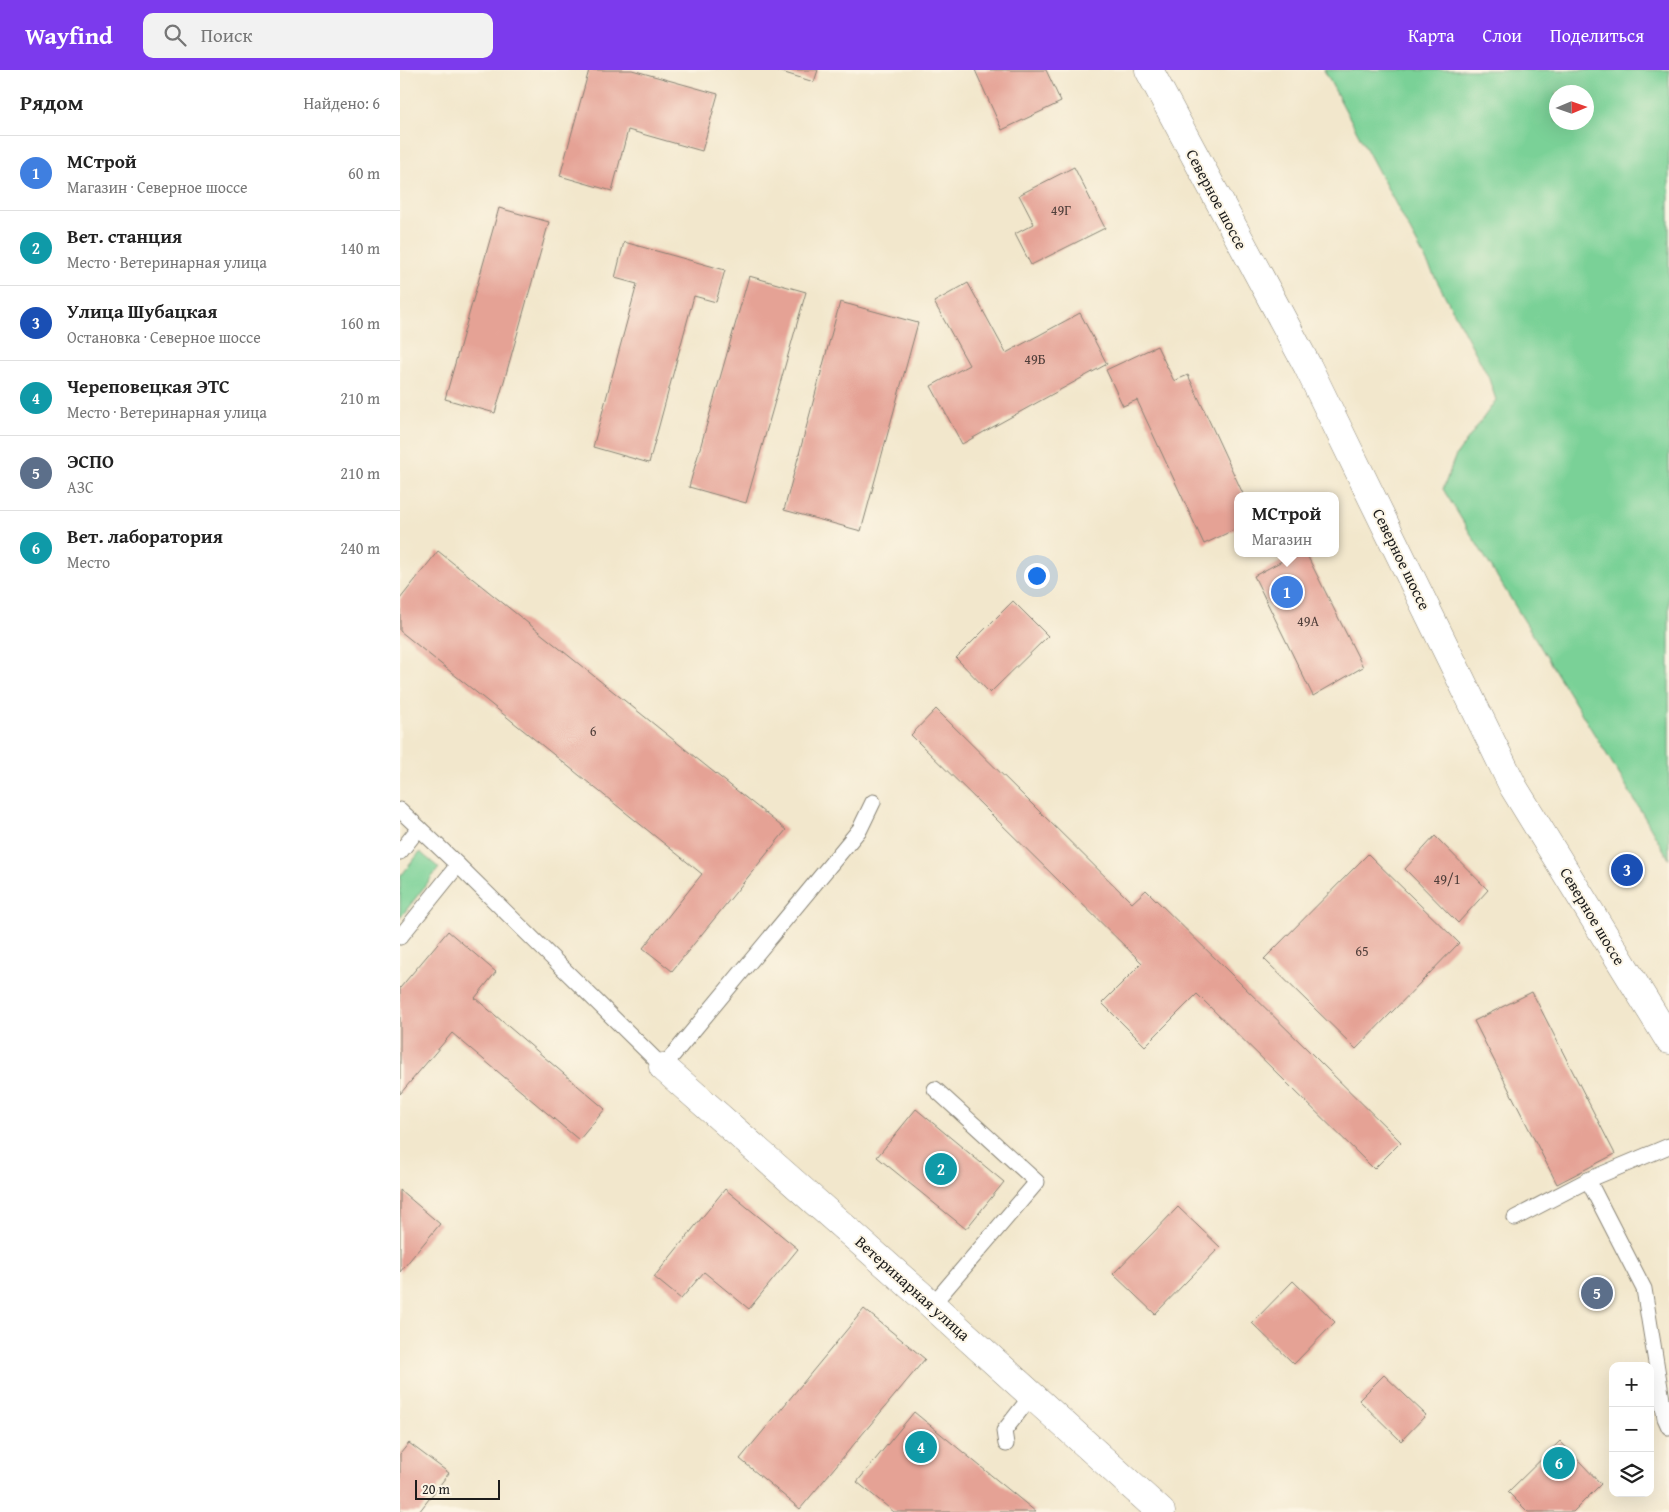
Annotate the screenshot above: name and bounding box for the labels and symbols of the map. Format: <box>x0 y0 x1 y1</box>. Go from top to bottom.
north arrow <box>1549 85 1594 130</box>
street label: Северное шоссе <box>1180 145 1254 253</box>
house number: 49Г <box>1051 200 1071 220</box>
house number: 49Б <box>1024 349 1046 369</box>
street label: Северное шоссе <box>1367 504 1437 614</box>
your location <box>1024 563 1050 589</box>
pin: 1 <box>1271 573 1303 611</box>
house number: 49А <box>1297 611 1319 631</box>
house number: 6 <box>590 721 597 741</box>
pin: 3 <box>1611 851 1643 889</box>
street label: Северное шоссе <box>1554 862 1632 970</box>
house number: 49/1 <box>1434 869 1460 889</box>
house number: 65 <box>1355 941 1369 961</box>
pin: 2 <box>925 1150 957 1188</box>
street label: Ветеринарная улица <box>850 1230 976 1346</box>
pin: 5 <box>1581 1274 1613 1312</box>
pin: 4 <box>905 1428 937 1466</box>
pin: 6 <box>1543 1444 1575 1482</box>
scale bar <box>415 1477 500 1500</box>

